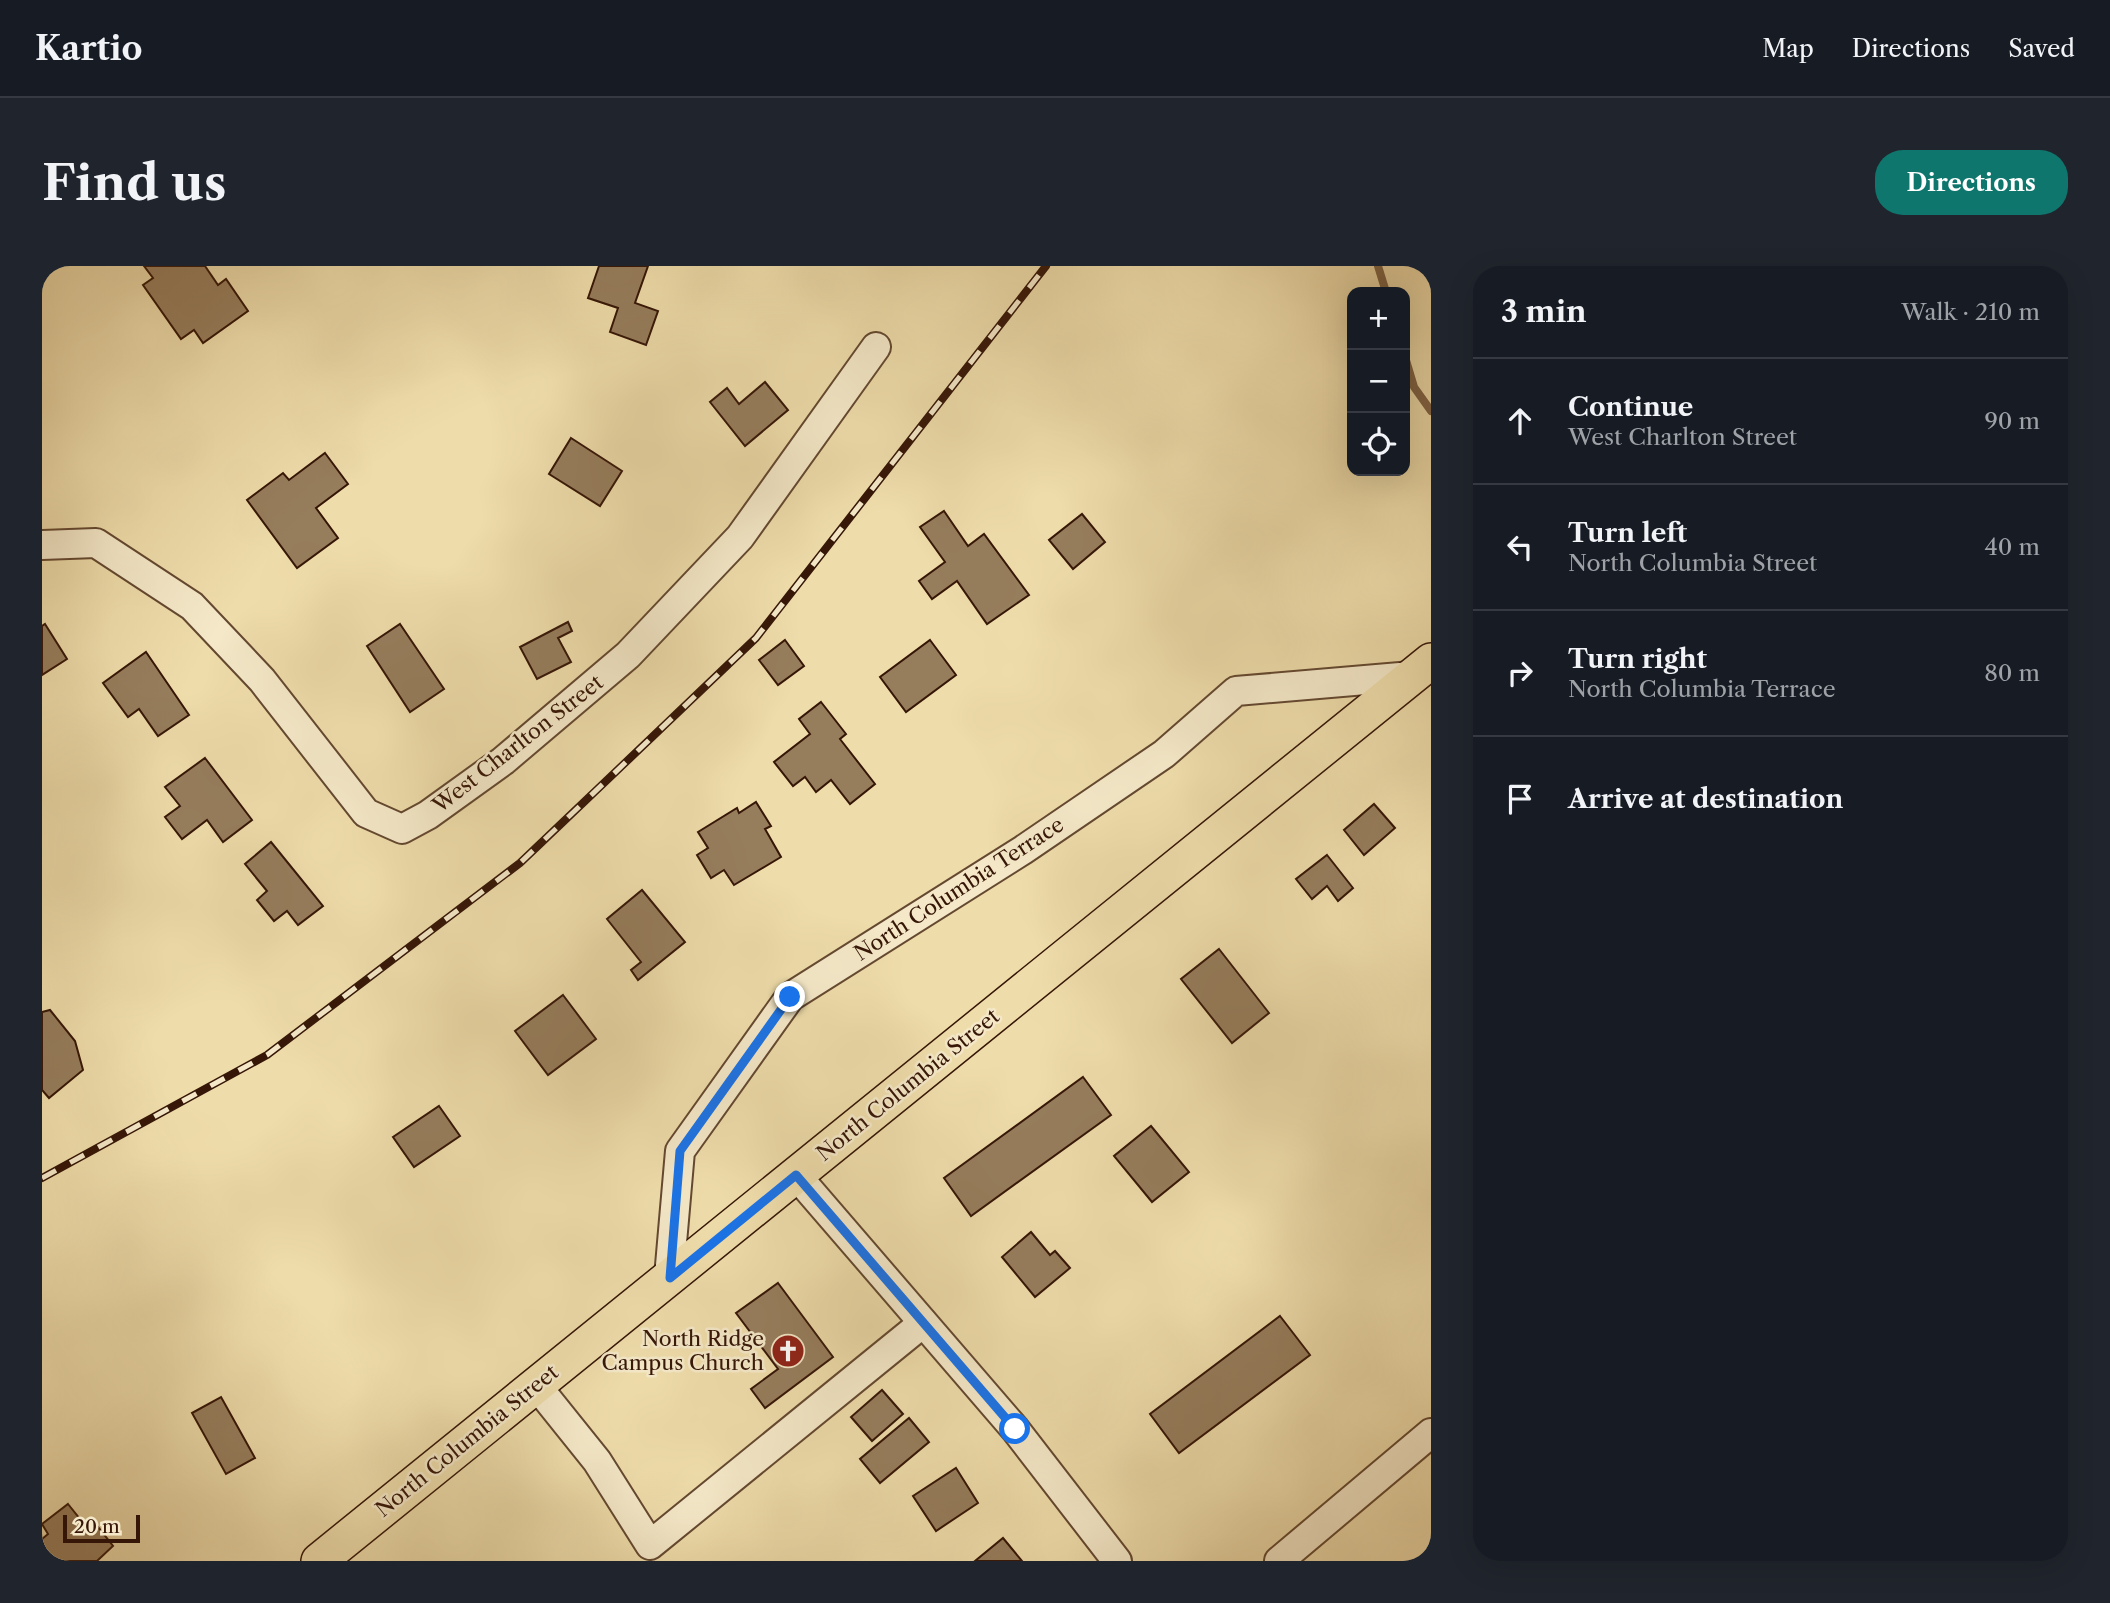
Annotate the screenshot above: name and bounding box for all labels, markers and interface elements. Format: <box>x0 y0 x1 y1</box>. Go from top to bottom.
text: Kartio <box>35 28 143 69</box>
text: Map <box>1762 34 1814 63</box>
text: Directions <box>1852 34 1970 63</box>
text: Saved <box>2008 34 2075 63</box>
button: Directions <box>1875 150 2068 215</box>
text: Find us <box>42 152 226 213</box>
map controls <box>1347 287 1410 476</box>
button: + <box>1347 287 1410 350</box>
text: 3 min <box>1501 293 1587 330</box>
text: Walk · 210 m <box>1901 298 2040 326</box>
button: − <box>1347 350 1410 413</box>
text: Continue <box>1568 391 1693 423</box>
icon: ahead <box>1501 402 1539 440</box>
text: 90 m <box>1984 407 2040 435</box>
button: locate <box>1347 413 1410 476</box>
text: West Charlton Street <box>1568 423 1797 451</box>
text: Turn left <box>1568 517 1687 549</box>
icon: left <box>1501 528 1539 566</box>
text: 40 m <box>1985 533 2040 561</box>
text: North Columbia Street <box>1568 549 1817 577</box>
text: Turn right <box>1568 643 1707 675</box>
icon: right <box>1501 654 1539 692</box>
text: 80 m <box>1984 659 2040 687</box>
street label: West Charlton Street <box>427 669 608 818</box>
text: North Columbia Terrace <box>1568 675 1836 703</box>
icon: arrive <box>1501 780 1539 818</box>
text: Arrive at destination <box>1568 783 1843 815</box>
street label: North Columbia Terrace <box>849 812 1068 966</box>
route end <box>774 981 805 1012</box>
street label: North Columbia Street <box>811 1003 1004 1166</box>
place label: North Ridge Campus Church <box>602 1326 764 1375</box>
church icon: North Ridge Campus Church <box>769 1332 807 1370</box>
street label: North Columbia Street <box>370 1359 563 1522</box>
route start <box>999 1413 1030 1444</box>
scale bar <box>63 1512 140 1544</box>
text: 20 m <box>74 1515 120 1538</box>

